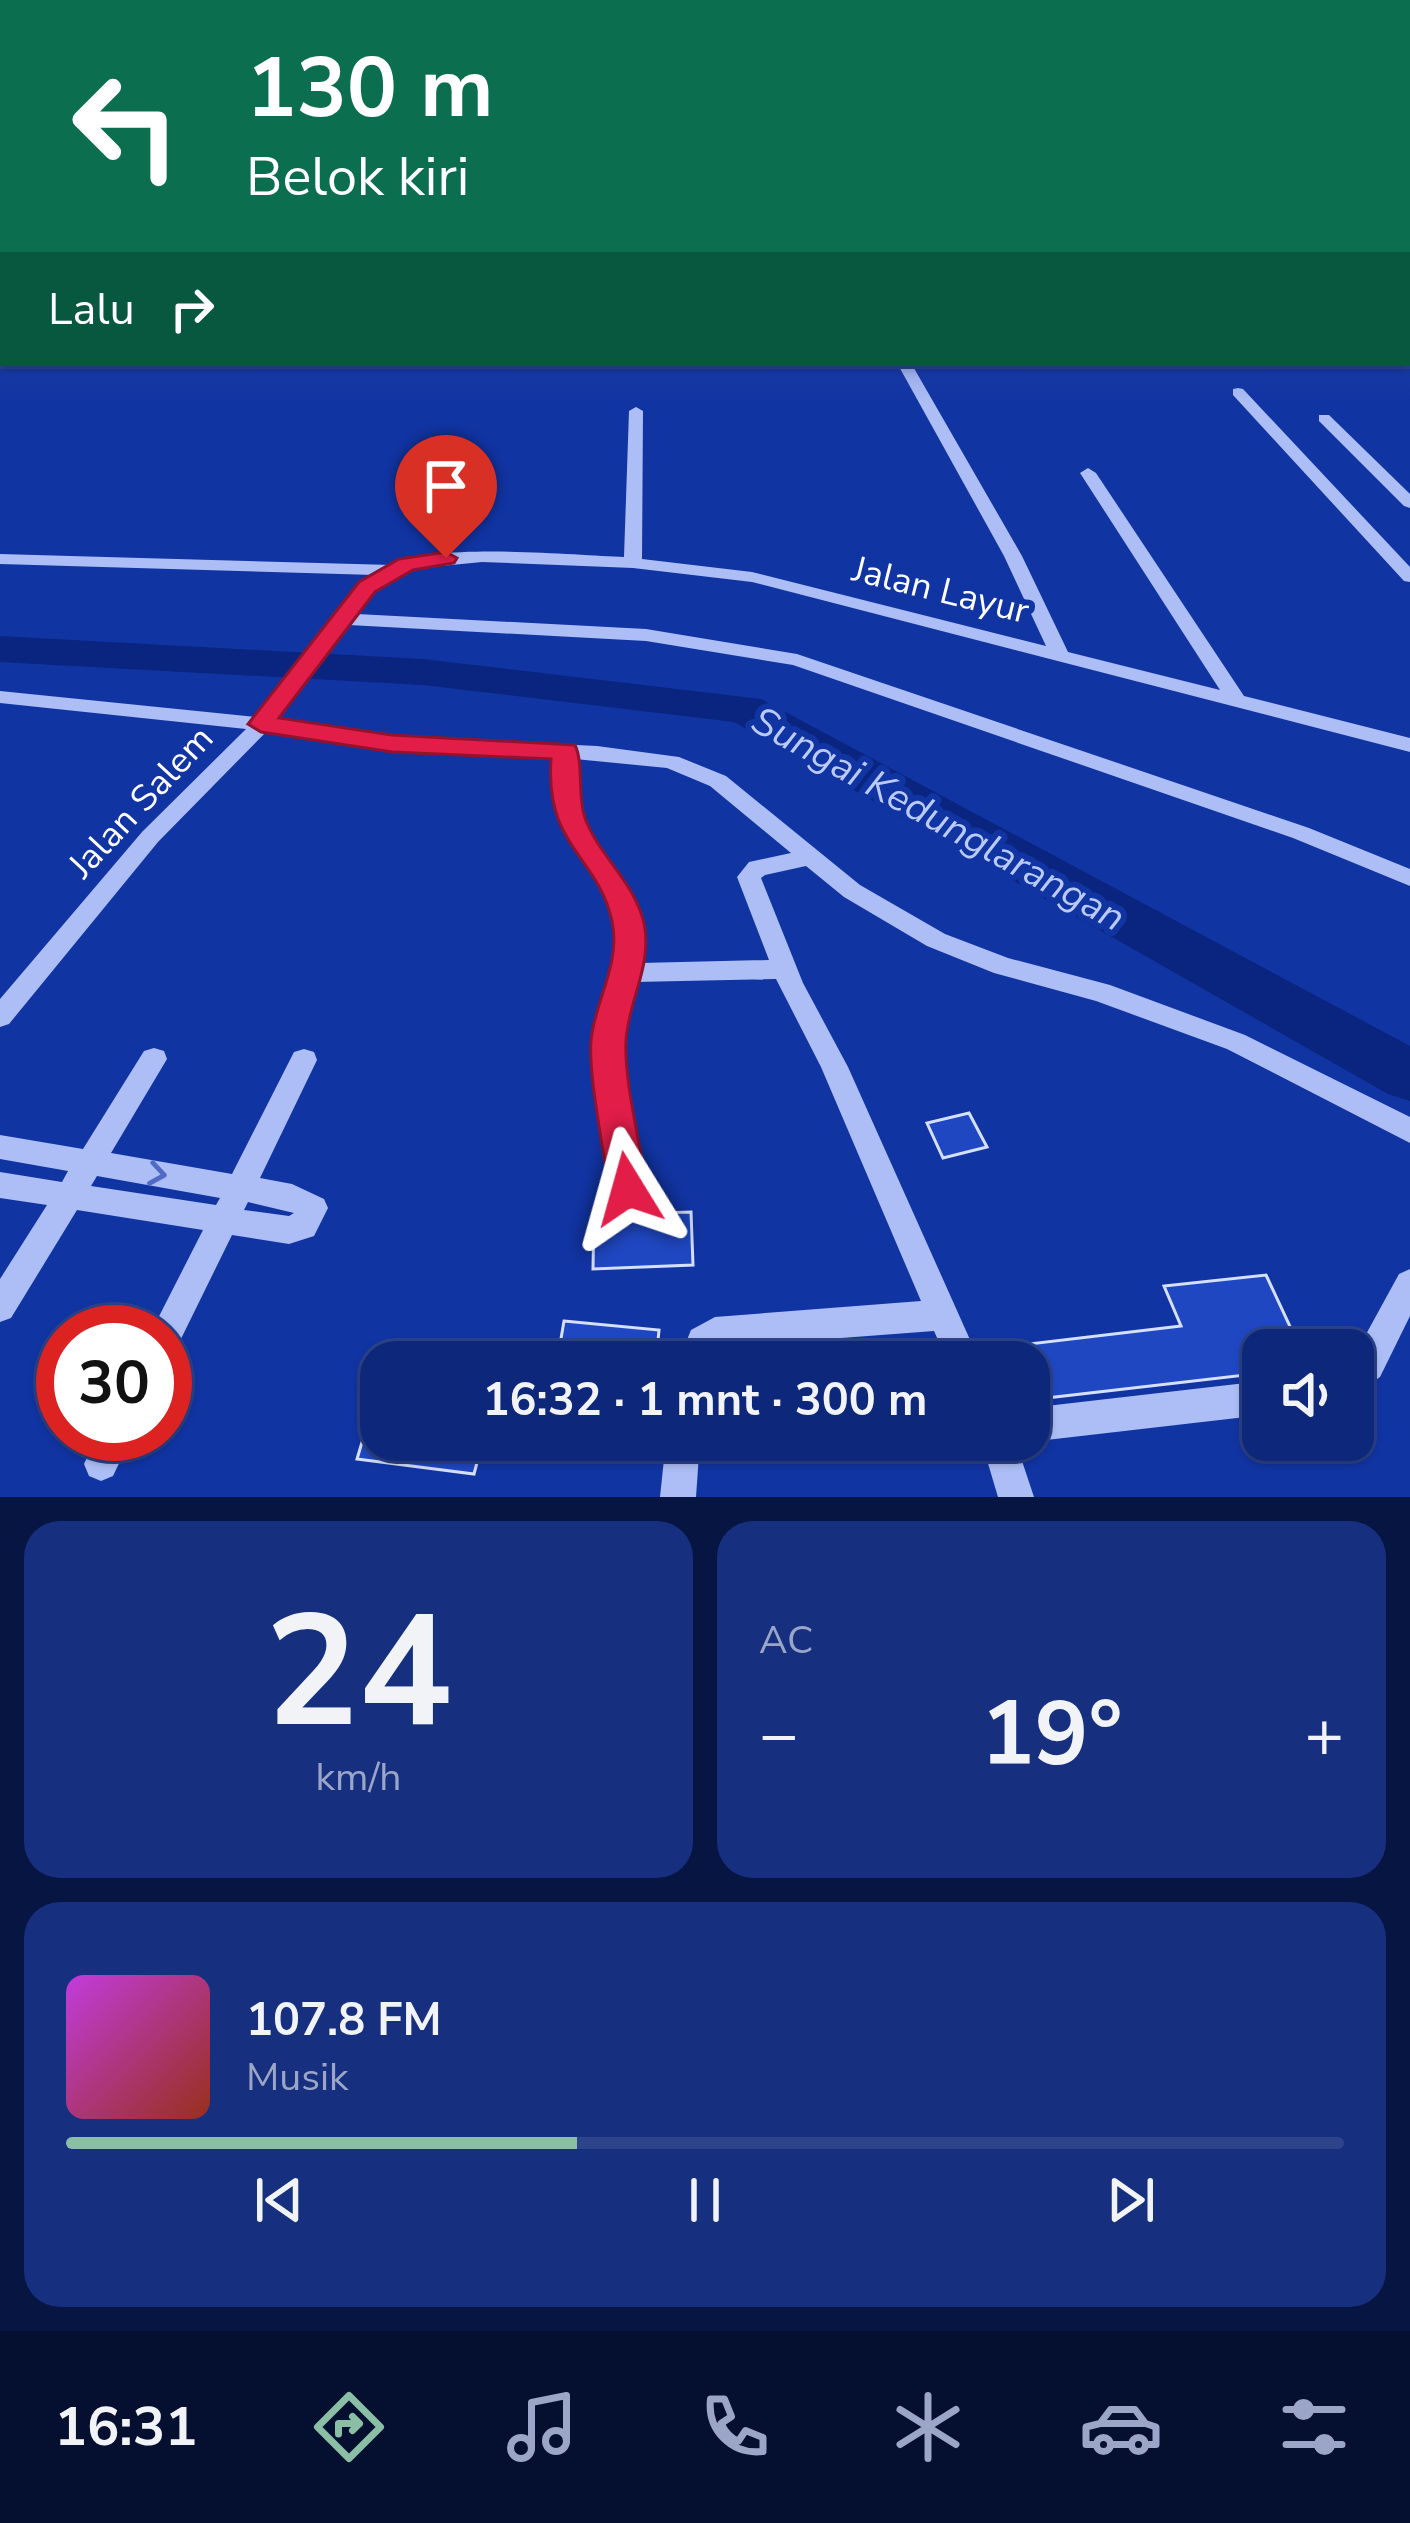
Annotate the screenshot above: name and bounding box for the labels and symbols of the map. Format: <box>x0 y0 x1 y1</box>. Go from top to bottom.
pin <box>395 435 497 558</box>
street label: Jalan Layur <box>846 545 1034 636</box>
water label: Sungai Kedunglarangan <box>742 694 1135 944</box>
street label: Jalan Salem <box>57 715 224 890</box>
position arrow <box>565 1126 691 1252</box>
one-way arrow <box>147 1160 166 1186</box>
speed limit sign: 30 <box>36 1305 192 1461</box>

